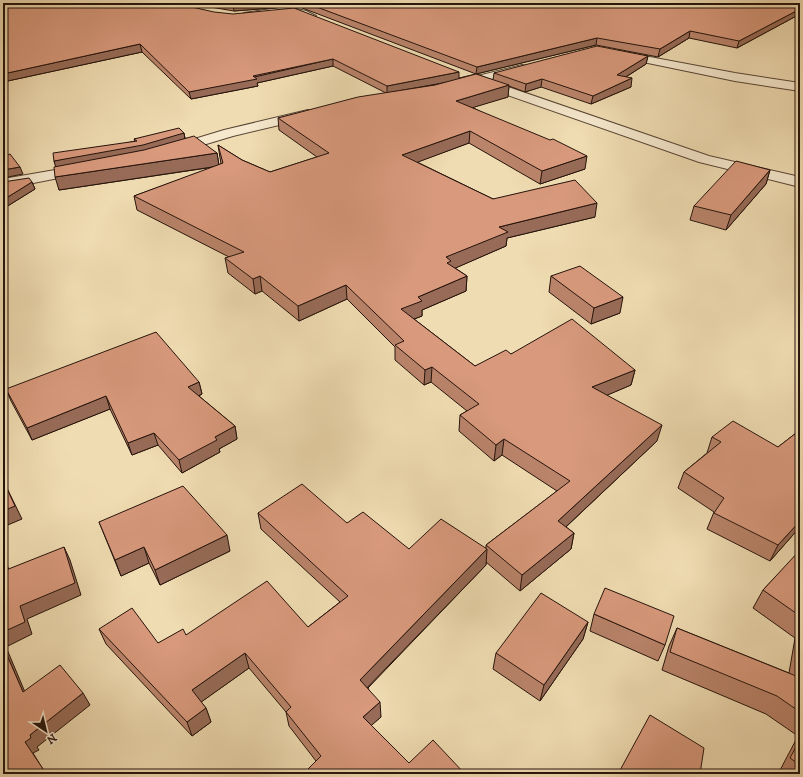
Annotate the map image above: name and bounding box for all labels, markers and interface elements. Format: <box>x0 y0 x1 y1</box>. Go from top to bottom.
north arrow <box>26 711 66 751</box>
text: N <box>43 730 59 747</box>

